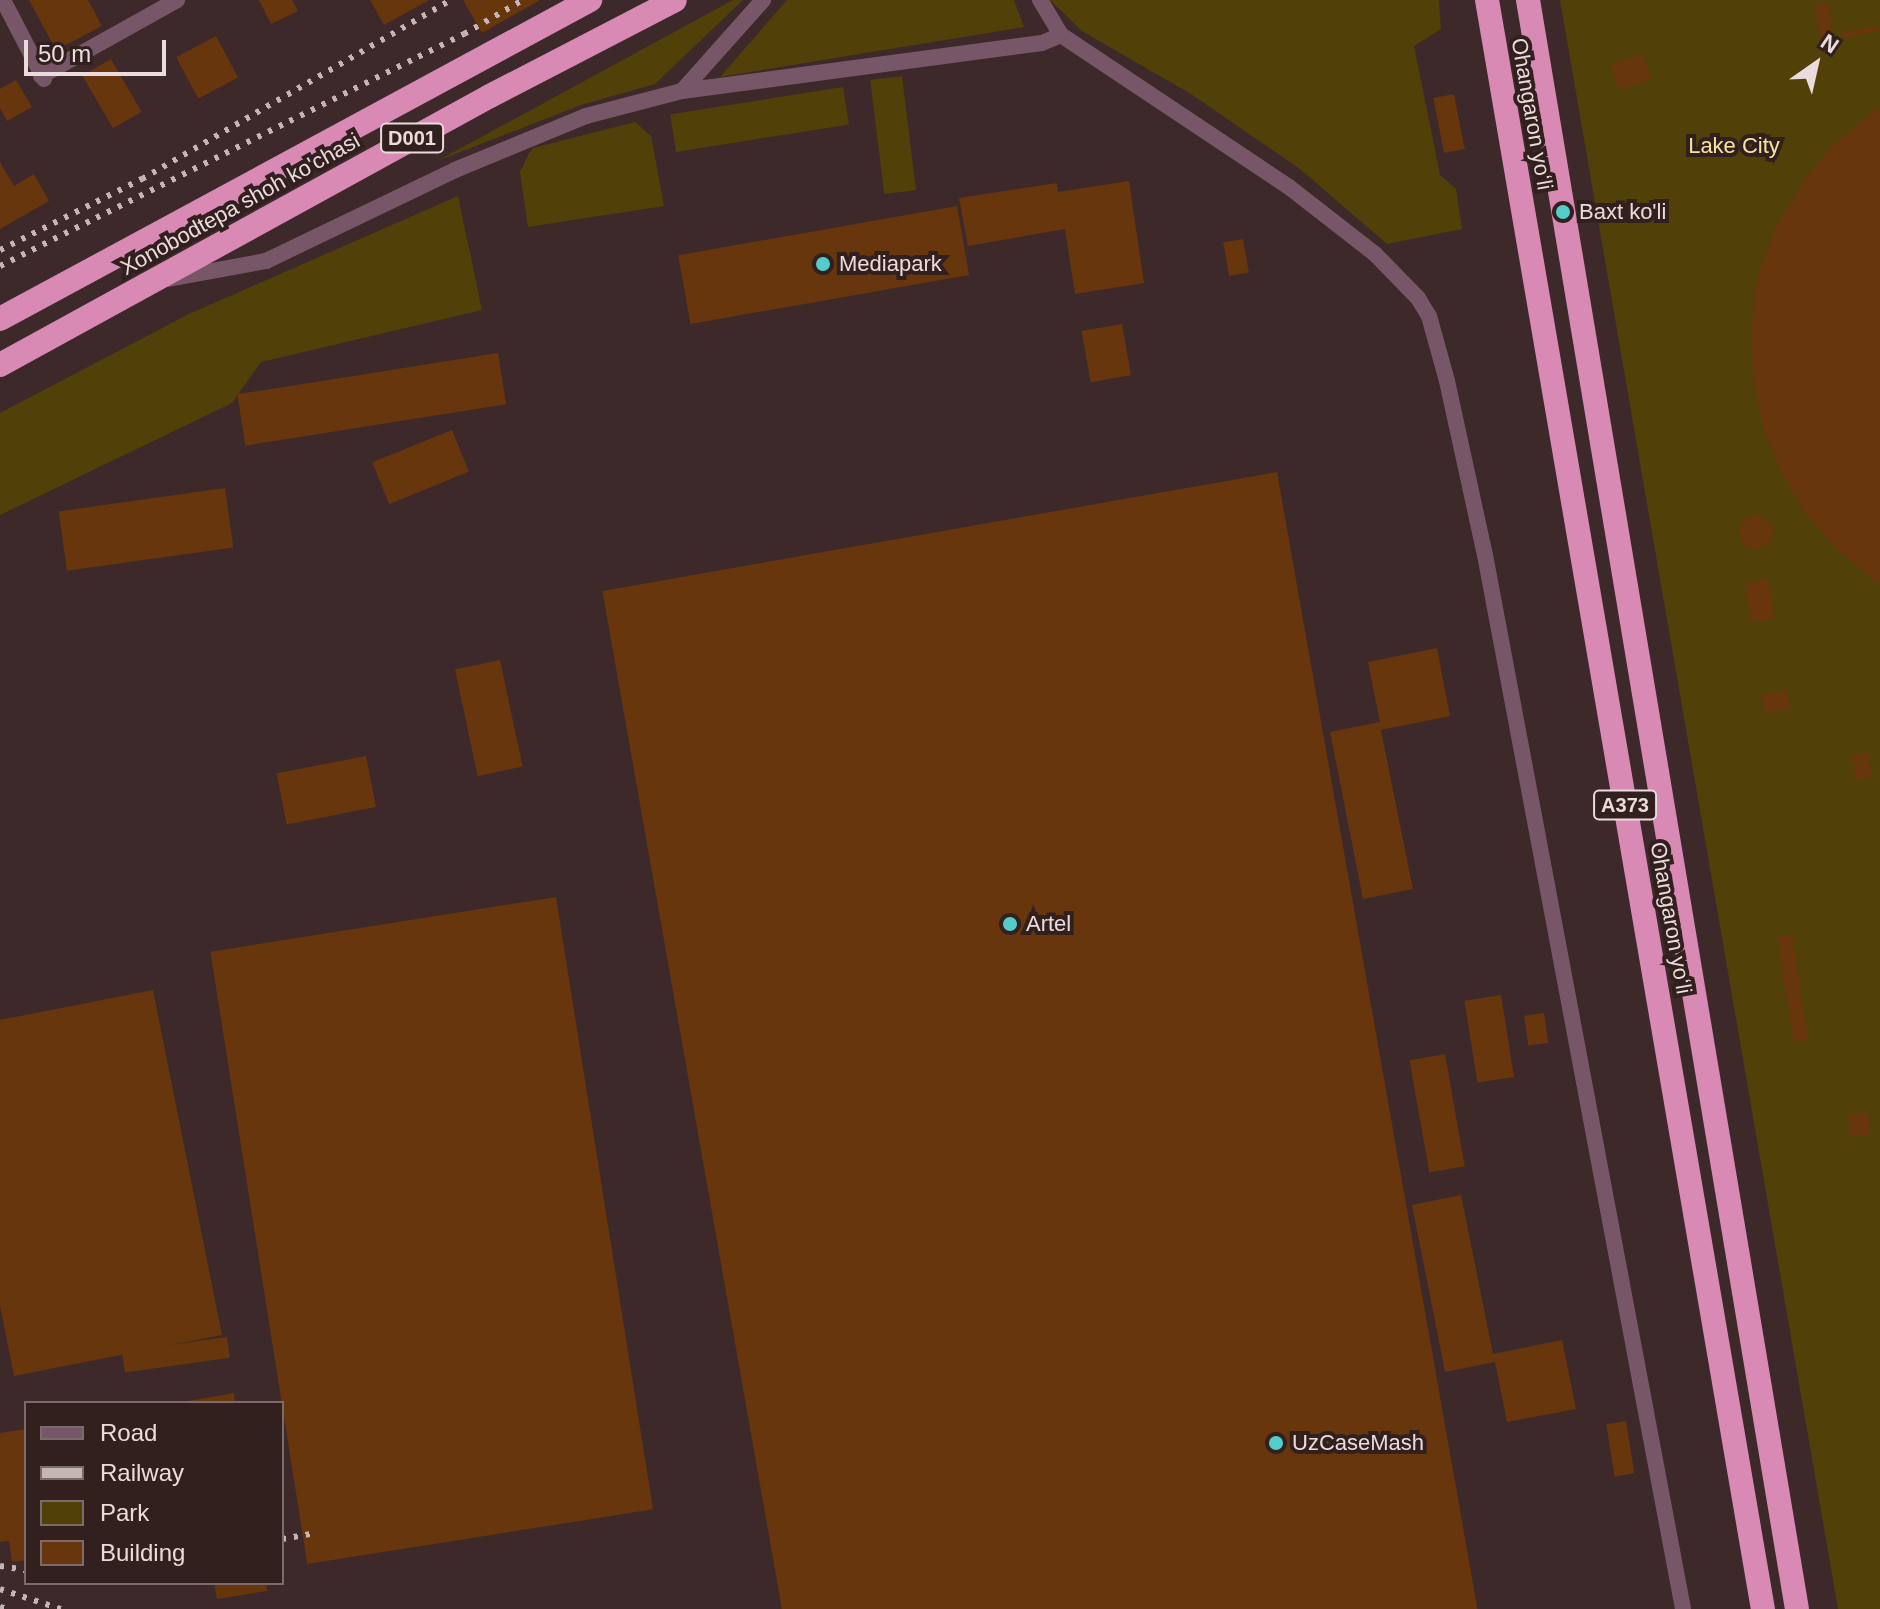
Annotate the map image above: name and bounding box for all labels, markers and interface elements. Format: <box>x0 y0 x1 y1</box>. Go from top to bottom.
scale bar <box>28 24 170 74</box>
north arrow <box>1776 24 1856 104</box>
text: N <box>1816 29 1843 58</box>
street label: Ohangaron yoʻli <box>1506 36 1558 192</box>
text: 50 m <box>38 40 91 67</box>
road number: D001 <box>380 122 444 154</box>
street label: Xonobodtepa shoh ko'chasi <box>116 127 364 281</box>
park label: Lake City <box>1688 133 1780 159</box>
place label: Baxt ko'li <box>1579 199 1666 225</box>
marker: Baxt ko'li <box>1554 203 1572 221</box>
place label: Mediapark <box>839 251 942 277</box>
marker: Mediapark <box>814 255 832 273</box>
road number: A373 <box>1593 789 1657 821</box>
street label: Ohangaron yoʻli <box>1645 840 1697 996</box>
place label: Artel <box>1026 911 1071 937</box>
marker: Artel <box>1001 915 1019 933</box>
legend <box>24 1401 284 1585</box>
text: Road <box>100 1419 157 1446</box>
place label: UzCaseMash <box>1292 1430 1424 1456</box>
marker: UzCaseMash <box>1267 1434 1285 1452</box>
text: Railway <box>100 1459 184 1486</box>
text: Park <box>100 1499 149 1526</box>
text: Building <box>100 1539 185 1566</box>

